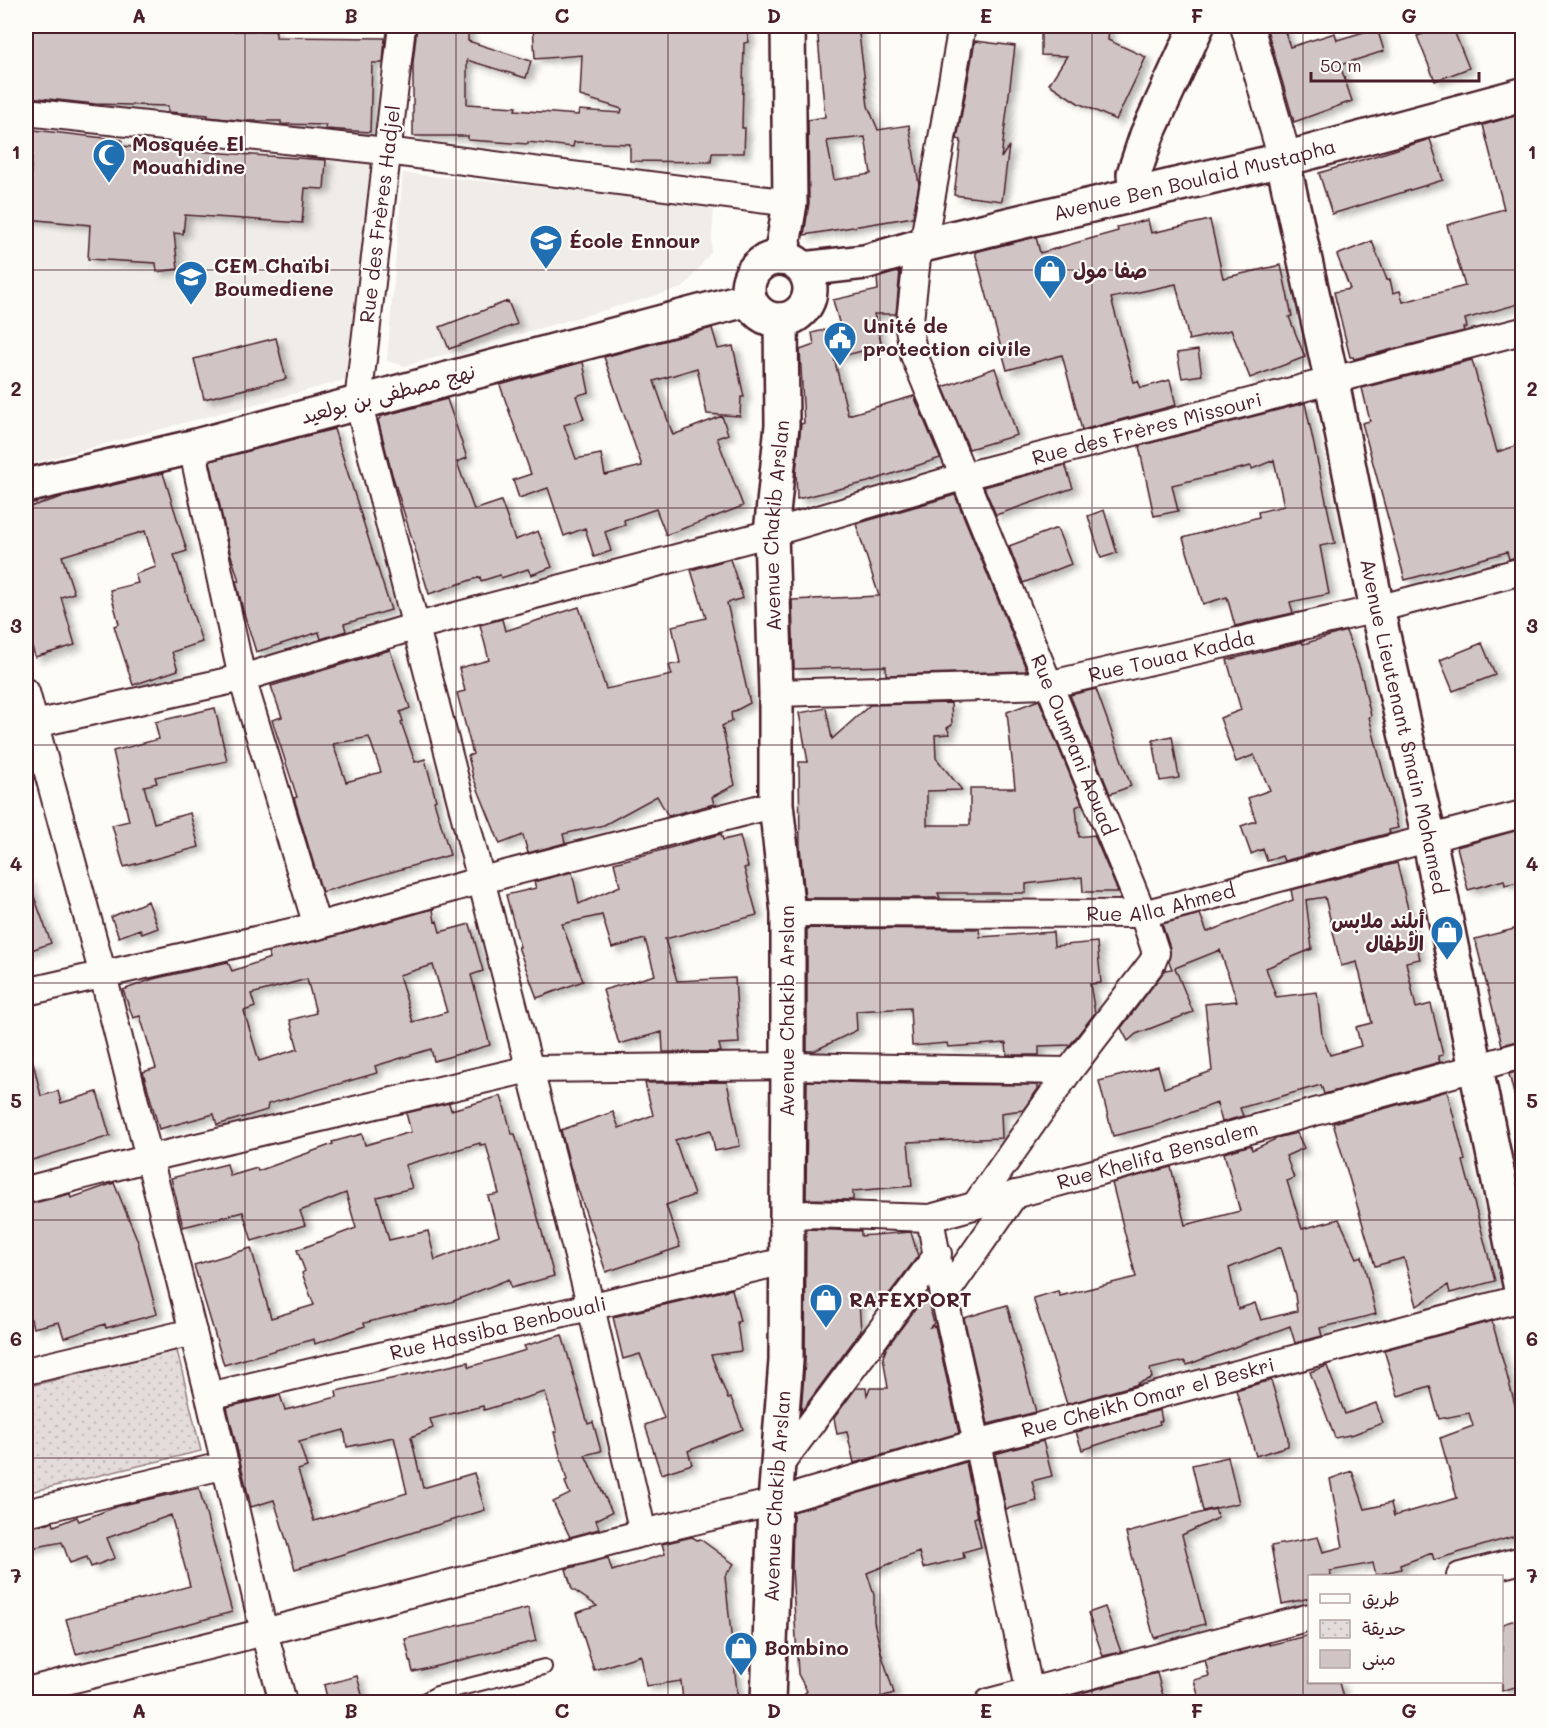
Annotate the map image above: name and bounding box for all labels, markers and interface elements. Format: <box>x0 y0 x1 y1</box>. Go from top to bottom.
text: A <box>132 2 146 28</box>
text: B <box>344 2 358 28</box>
text: C <box>555 2 570 28</box>
text: D <box>767 2 781 28</box>
text: E <box>980 2 992 28</box>
text: F <box>1191 2 1204 28</box>
text: G <box>1401 2 1417 28</box>
scale bar <box>1311 45 1479 83</box>
text: 50 m <box>1320 53 1362 77</box>
street label: Rue des Frères Hadjel <box>353 103 405 324</box>
place label: Mosquée El Mouahidine <box>132 130 245 179</box>
street label: Avenue Ben Boulaid Mustapha <box>1050 132 1338 226</box>
mosque icon: Mosquée El Mouahidine <box>91 137 127 184</box>
text: 1 <box>12 138 20 164</box>
text: 1 <box>1528 138 1536 164</box>
school or university icon: École Ennour <box>528 223 564 270</box>
place label: École Ennour <box>569 227 700 253</box>
place label: CEM Chaïbi Boumediene <box>214 252 334 301</box>
shop icon: صفا مول <box>1032 253 1068 300</box>
place label: صفا مول <box>1073 257 1147 284</box>
school or university icon: CEM Chaïbi Boumediene <box>173 259 209 306</box>
place label: Unité de protection civile <box>863 312 1031 361</box>
public building icon: Unité de protection civile <box>822 320 858 367</box>
street label: نهج مصطفى بن بولعيد <box>297 357 479 431</box>
text: 2 <box>10 375 22 401</box>
text: 2 <box>1526 375 1538 401</box>
street label: Rue des Frères Missouri <box>1029 385 1264 470</box>
street label: Avenue Chakib Arslan <box>757 419 794 632</box>
street label: Avenue Lieutenant Smain Mohamed <box>1355 556 1454 896</box>
text: 3 <box>10 612 22 638</box>
text: 3 <box>1526 612 1538 638</box>
street label: Rue Touaa Kadda <box>1085 624 1257 687</box>
street label: Rue Oumrani Aouad <box>1026 650 1123 839</box>
text: 4 <box>10 850 23 876</box>
text: 4 <box>1526 850 1539 876</box>
street label: Rue Alla Ahmed <box>1086 876 1238 926</box>
street label: Avenue Chakib Arslan <box>773 905 799 1117</box>
place label: أبلند ملابس اﻷطفال <box>1332 907 1425 956</box>
shop icon: أبلند ملابس اﻷطفال <box>1429 914 1465 961</box>
text: 5 <box>10 1087 22 1113</box>
text: 5 <box>1526 1087 1538 1113</box>
street label: Rue Khelifa Bensalem <box>1054 1114 1261 1195</box>
shop icon: RAFEXPORT <box>808 1282 844 1329</box>
place label: RAFEXPORT <box>849 1286 972 1312</box>
street label: Rue Hassiba Benbouali <box>387 1289 609 1365</box>
text: 6 <box>10 1325 22 1351</box>
text: 6 <box>1526 1325 1538 1351</box>
street label: Rue Cheikh Omar el Beskri <box>1018 1350 1277 1443</box>
street label: Avenue Chakib Arslan <box>758 1389 796 1602</box>
text: 7 <box>10 1562 22 1588</box>
text: 7 <box>1526 1562 1538 1588</box>
legend <box>1308 1575 1503 1683</box>
text: طريق <box>1362 1586 1400 1610</box>
text: حديقة <box>1362 1616 1406 1640</box>
shop icon: Bombino <box>723 1630 759 1677</box>
place label: Bombino <box>764 1634 849 1660</box>
text: مبنى <box>1362 1646 1396 1670</box>
text: A <box>132 1697 146 1723</box>
text: B <box>344 1697 358 1723</box>
text: C <box>555 1697 570 1723</box>
text: D <box>767 1697 781 1723</box>
text: E <box>980 1697 992 1723</box>
text: F <box>1191 1697 1204 1723</box>
text: G <box>1401 1697 1417 1723</box>

